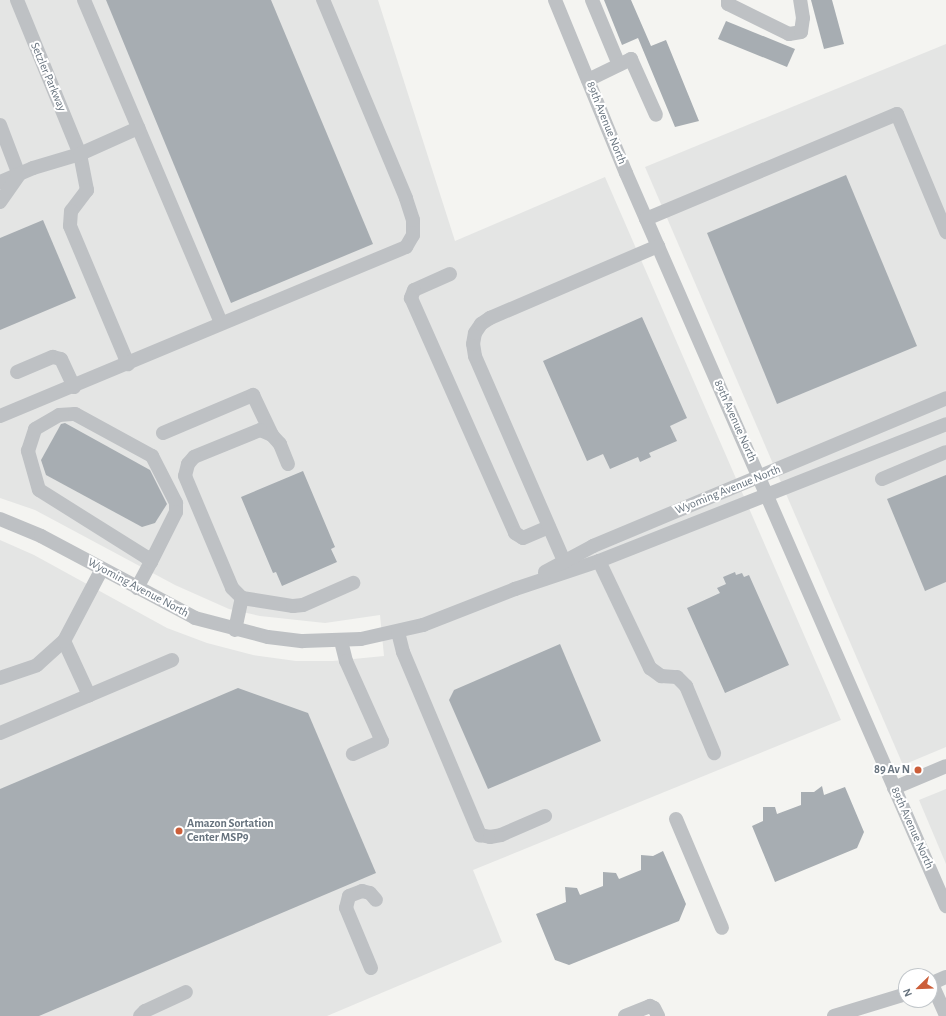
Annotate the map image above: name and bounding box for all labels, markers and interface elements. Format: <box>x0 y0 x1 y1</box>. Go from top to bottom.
street label: Setzler Parkway <box>27 40 69 114</box>
street label: 89th Avenue North <box>583 80 629 166</box>
street label: 89th Avenue North <box>711 378 759 464</box>
street label: Wyoming Avenue North <box>673 462 783 518</box>
street label: Wyoming Avenue North <box>85 555 191 621</box>
place label: 89 Av N <box>874 763 910 777</box>
marker: 89 Av N <box>913 765 923 775</box>
street label: 89th Avenue North <box>888 785 936 871</box>
place label: Amazon Sortation Center MSP9 <box>187 817 274 845</box>
marker: Amazon Sortation Center MSP9 <box>174 826 184 836</box>
north arrow <box>898 968 938 1008</box>
text: N <box>901 987 914 998</box>

